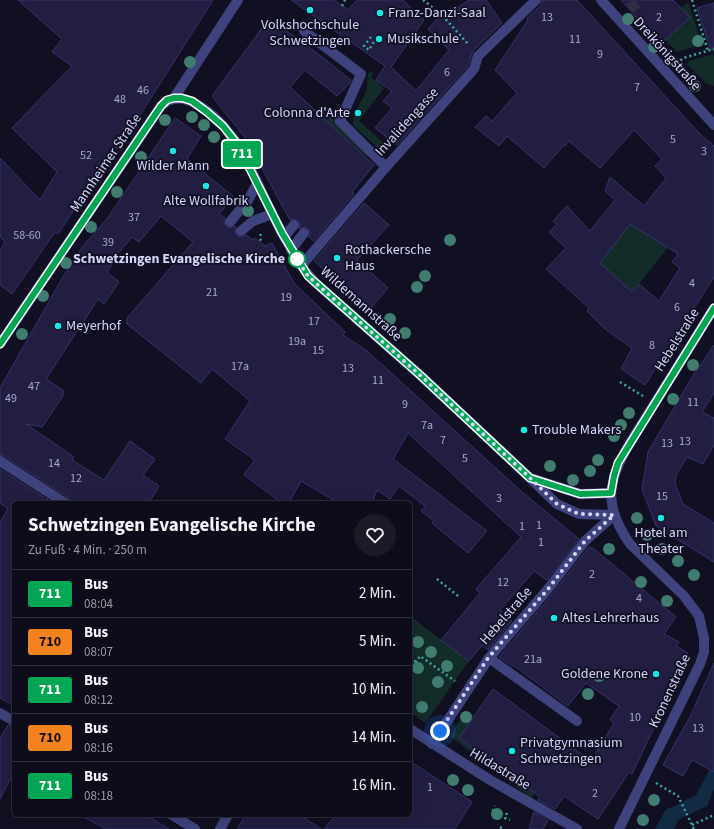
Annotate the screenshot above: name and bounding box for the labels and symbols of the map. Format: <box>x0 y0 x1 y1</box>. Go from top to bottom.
place label: Franz-Danzi-Saal <box>388 3 486 23</box>
marker: Volkshochschule Schwetzingen <box>305 5 315 15</box>
marker: Franz-Danzi-Saal <box>375 8 385 18</box>
house number: 13 <box>541 9 553 26</box>
house number: 2 <box>656 9 662 26</box>
street label: Dreikönigstraße <box>628 13 706 95</box>
place label: Volkshochschule Schwetzingen <box>261 15 359 51</box>
place label: Musikschule <box>387 29 459 49</box>
house number: 11 <box>569 31 581 48</box>
marker: Musikschule <box>374 34 384 44</box>
house number: 9 <box>597 46 603 63</box>
house number: 6 <box>444 64 450 81</box>
house number: 7 <box>634 79 640 96</box>
house number: 46 <box>137 82 149 99</box>
street label: Invalidengasse <box>371 83 443 161</box>
house number: 48 <box>114 91 126 108</box>
place label: Colonna d'Arte <box>264 103 350 123</box>
marker: Colonna d'Arte <box>353 108 363 118</box>
street label: Mannheimer Straße <box>65 110 147 216</box>
house number: 5 <box>670 131 676 148</box>
line badge: 711 <box>219 141 265 167</box>
house number: 3 <box>701 143 707 160</box>
marker: Wilder Mann <box>168 146 178 156</box>
house number: 52 <box>80 147 92 164</box>
place label: Wilder Mann <box>137 156 209 176</box>
marker: Alte Wollfabrik <box>201 181 211 191</box>
place label: Alte Wollfabrik <box>163 191 249 211</box>
house number: 37 <box>128 209 140 226</box>
house number: 58-60 <box>13 227 41 244</box>
house number: 39 <box>102 234 114 251</box>
place label: Rothackersche Haus <box>345 240 431 276</box>
place label: Schwetzingen Evangelische Kirche <box>73 249 285 269</box>
marker: Schwetzingen Evangelische Kirche <box>288 250 306 268</box>
marker: Rothackersche Haus <box>332 253 342 263</box>
street label: Wildemannstraße <box>316 262 406 346</box>
house number: 4 <box>689 275 695 292</box>
house number: 21 <box>206 284 218 301</box>
house number: 19 <box>280 289 292 306</box>
house number: 6 <box>674 299 680 316</box>
street label: Hebelstraße <box>650 304 704 376</box>
house number: 17 <box>308 313 320 330</box>
place label: Meyerhof <box>66 316 122 336</box>
marker: Meyerhof <box>53 321 63 331</box>
house number: 19a <box>288 333 306 350</box>
house number: 8 <box>649 337 655 354</box>
house number: 15 <box>312 342 324 359</box>
house number: 17a <box>231 358 249 375</box>
house number: 13 <box>342 360 354 377</box>
house number: 11 <box>372 372 384 389</box>
house number: 47 <box>28 378 40 395</box>
house number: 49 <box>5 390 17 407</box>
house number: 11 <box>687 394 699 411</box>
house number: 9 <box>402 396 408 413</box>
house number: 7a <box>421 417 433 434</box>
place label: Trouble Makers <box>532 420 621 440</box>
marker: Trouble Makers <box>519 425 529 435</box>
house number: 7 <box>440 432 446 449</box>
house number: 13 <box>679 433 691 450</box>
house number: 13 <box>661 435 673 452</box>
house number: 5 <box>462 450 468 467</box>
house number: 14 <box>48 455 60 472</box>
house number: 12 <box>70 470 82 487</box>
house number: 15 <box>656 488 668 505</box>
house number: 3 <box>496 490 502 507</box>
marker: Hotel am Theater <box>656 513 666 523</box>
house number: 1 <box>536 517 542 534</box>
house number: 1 <box>519 518 525 535</box>
place label: Hotel am Theater <box>635 523 688 559</box>
house number: 1 <box>538 534 544 551</box>
house number: 2 <box>589 566 595 583</box>
house number: 12 <box>497 574 509 591</box>
street label: Hebelstraße <box>475 583 537 649</box>
house number: 4 <box>636 590 642 607</box>
place label: Altes Lehrerhaus <box>562 608 659 628</box>
marker: Altes Lehrerhaus <box>549 613 559 623</box>
house number: 21a <box>524 651 542 668</box>
street label: Kronenstraße <box>644 651 696 731</box>
place label: Goldene Krone <box>561 664 648 684</box>
marker: Goldene Krone <box>651 669 661 679</box>
house number: 10 <box>629 709 641 726</box>
house number: 13 <box>692 720 704 737</box>
your location <box>430 721 450 741</box>
place label: Privatgymnasium Schwetzingen <box>520 733 623 769</box>
street label: Hildastraße <box>466 743 534 795</box>
marker: Privatgymnasium Schwetzingen <box>507 746 517 756</box>
house number: 1 <box>427 779 433 796</box>
house number: 2 <box>592 785 598 802</box>

